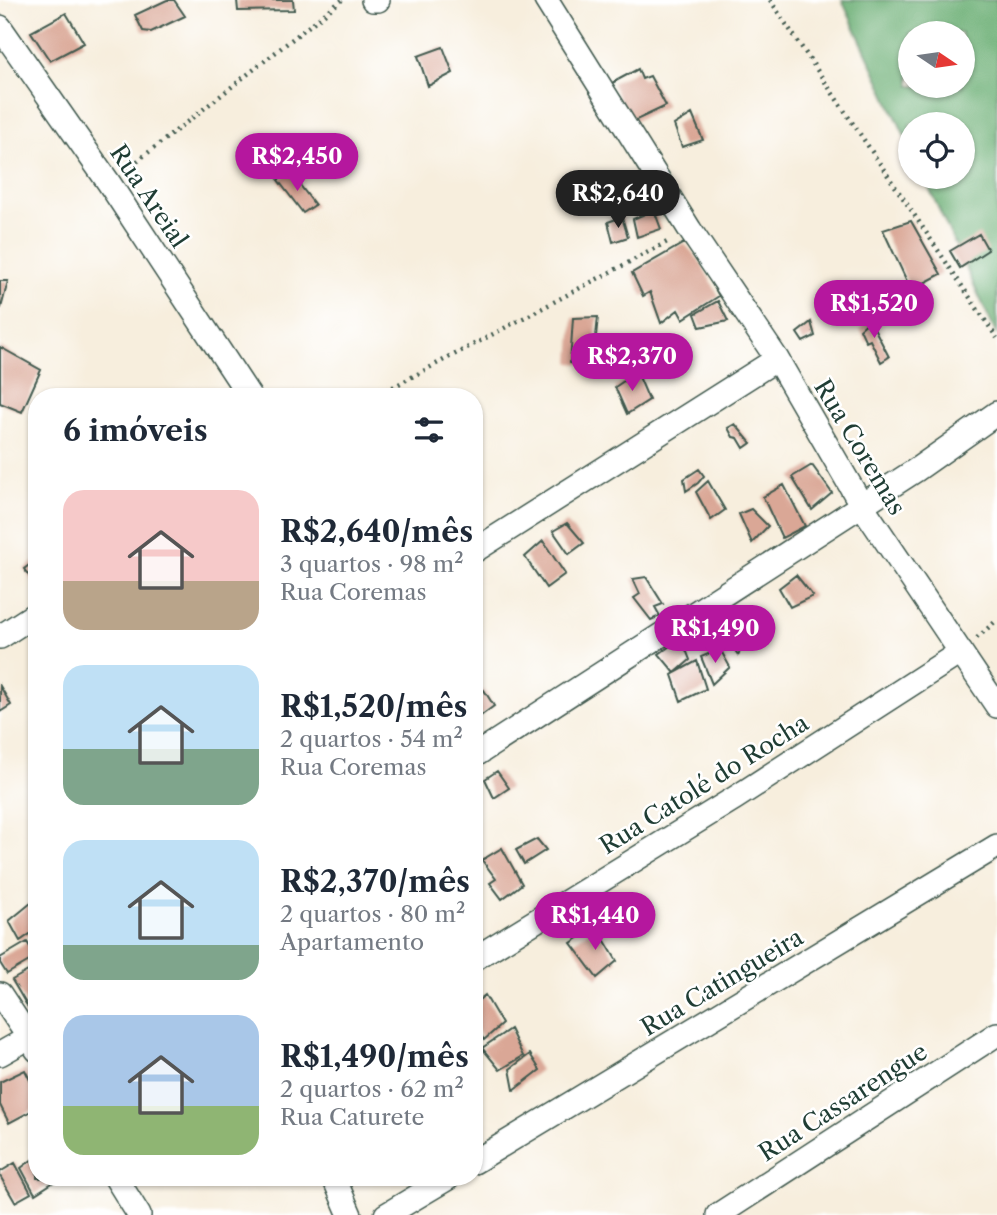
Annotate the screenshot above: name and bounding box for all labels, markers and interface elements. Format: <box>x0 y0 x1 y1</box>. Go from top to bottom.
north arrow <box>898 21 975 98</box>
map controls <box>898 21 975 189</box>
button: locate <box>898 112 975 189</box>
pin: R$2,450 <box>232 134 362 193</box>
street label: Rua Areial <box>104 139 194 253</box>
text: R$2,450 <box>251 142 343 170</box>
pin: R$2,640 <box>553 170 683 230</box>
text: R$2,640 <box>572 179 664 207</box>
pin: R$1,520 <box>809 280 939 340</box>
text: R$1,520 <box>830 289 918 317</box>
pin: R$2,370 <box>567 334 697 393</box>
text: R$2,370 <box>587 342 677 370</box>
street label: Rua Coremas <box>808 374 912 520</box>
icon: filters <box>410 411 448 449</box>
text: 6 imóveis <box>63 412 208 449</box>
text: R$2,640/mês <box>280 513 473 550</box>
icon: home <box>119 518 203 602</box>
text: 3 quartos · 98 m² <box>280 550 464 578</box>
text: Rua Coremas <box>280 578 427 606</box>
pin: R$1,490 <box>650 606 780 665</box>
text: R$1,490 <box>670 614 760 642</box>
text: R$1,520/mês <box>280 688 467 725</box>
icon: home <box>119 693 203 777</box>
street label: Rua Catolé do Rocha <box>594 708 814 860</box>
text: 2 quartos · 54 m² <box>280 725 463 753</box>
text: Rua Coremas <box>280 753 427 781</box>
text: R$2,370/mês <box>280 863 470 900</box>
icon: home <box>119 868 203 952</box>
pin: R$1,440 <box>530 892 660 952</box>
text: 2 quartos · 80 m² <box>280 900 465 928</box>
text: R$1,440 <box>550 901 640 929</box>
street label: Rua Catingueira <box>636 922 809 1042</box>
text: Apartamento <box>280 928 424 956</box>
street label: Rua Cassarengue <box>753 1037 933 1167</box>
text: R$1,490/mês <box>280 1038 469 1075</box>
icon: home <box>119 1043 203 1127</box>
text: 2 quartos · 62 m² <box>280 1075 464 1103</box>
text: Rua Caturete <box>280 1103 424 1131</box>

